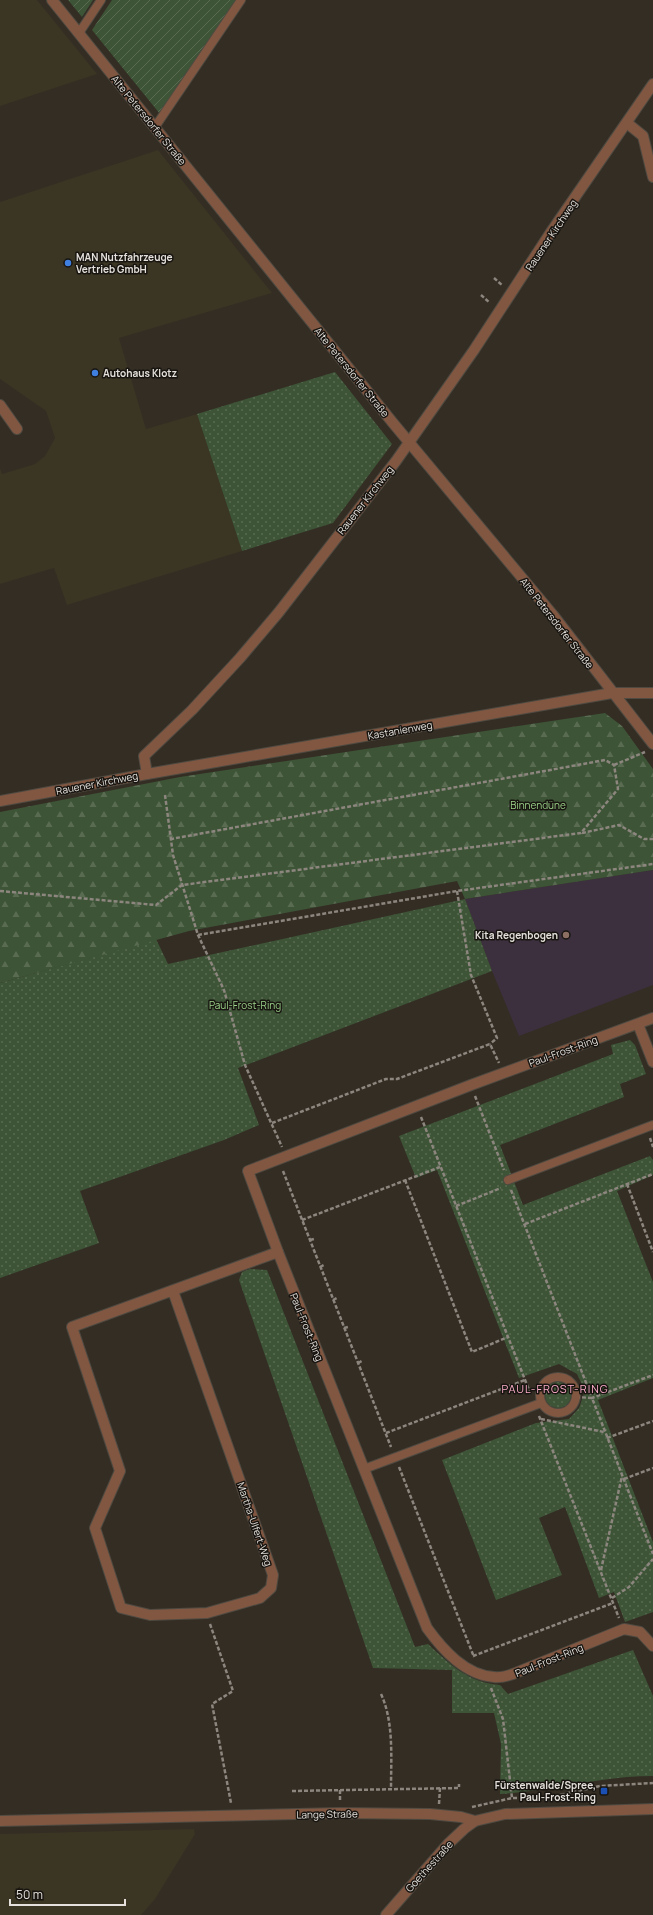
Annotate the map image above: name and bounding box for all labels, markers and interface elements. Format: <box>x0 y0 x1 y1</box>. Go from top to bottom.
street label: Alte Petersdorfer Straße <box>108 72 190 168</box>
street label: Rauener Kirchweg <box>522 196 580 273</box>
place label: MAN Nutzfahrzeuge Vertrieb GmbH <box>76 250 173 276</box>
marker: MAN Nutzfahrzeuge Vertrieb GmbH <box>63 258 73 268</box>
street label: Alte Petersdorfer Straße <box>311 324 393 420</box>
place label: Autohaus Klotz <box>103 366 177 380</box>
marker: Autohaus Klotz <box>90 368 100 378</box>
street label: Rauener Kirchweg <box>334 463 396 537</box>
street label: Alte Petersdorfer Straße <box>517 575 597 671</box>
street label: Kastanienweg <box>367 717 434 743</box>
street label: Rauener Kirchweg <box>55 768 139 798</box>
park label: Binnendüne <box>510 798 566 812</box>
place label: Kita Regenbogen <box>475 928 558 942</box>
marker: Kita Regenbogen <box>561 930 571 940</box>
park label: Paul-Frost-Ring <box>209 998 281 1012</box>
street label: Paul-Frost-Ring <box>527 1032 599 1070</box>
street label: Paul-Frost-Ring <box>287 1291 327 1363</box>
district label: PAUL-FROST-RING <box>501 1381 609 1396</box>
street label: Martha-Ulfert-Weg <box>234 1480 276 1568</box>
street label: Paul-Frost-Ring <box>513 1640 585 1680</box>
place label: Fürstenwalde/Spree, Paul-Frost-Ring <box>495 1778 596 1804</box>
marker: Fürstenwalde/Spree, Paul-Frost-Ring <box>599 1786 609 1796</box>
street label: Lange Straße <box>296 1806 358 1822</box>
street label: Goethestraße <box>402 1837 456 1895</box>
scale bar <box>10 1881 125 1907</box>
text: 50 m <box>16 1886 43 1903</box>

